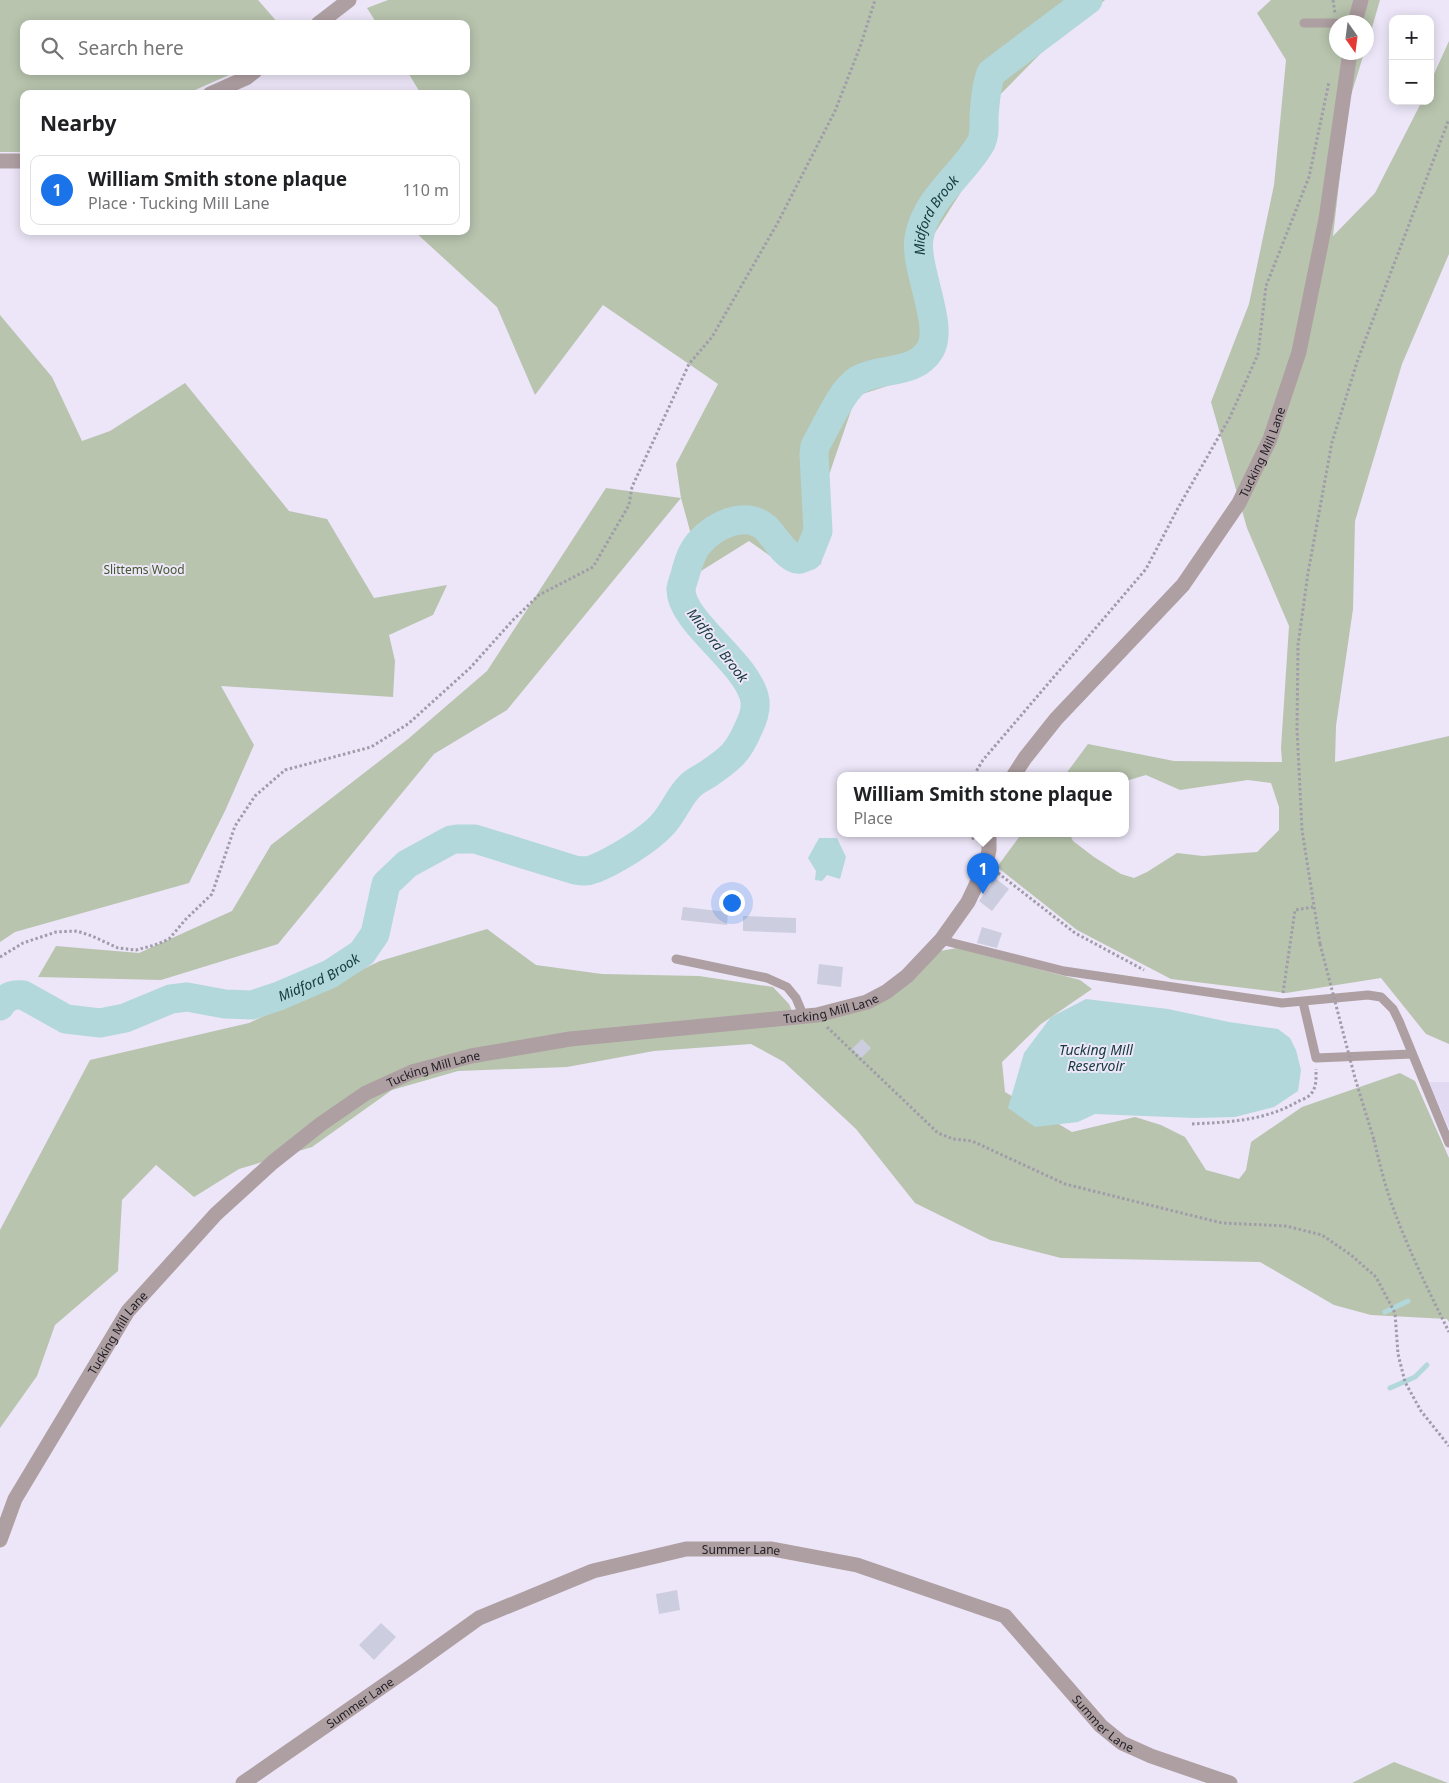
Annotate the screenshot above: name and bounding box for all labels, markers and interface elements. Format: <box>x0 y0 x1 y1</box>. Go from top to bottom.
north arrow <box>1329 15 1374 60</box>
map controls <box>1389 15 1434 105</box>
button: + <box>1389 15 1434 60</box>
search box <box>20 20 470 75</box>
icon: search <box>38 34 66 62</box>
text: Search here <box>78 35 184 61</box>
button: − <box>1389 60 1434 105</box>
text: Nearby <box>40 109 116 137</box>
text: William Smith stone plaque <box>88 166 347 192</box>
water label: Midford Brook <box>909 170 963 256</box>
text: 1 <box>52 179 62 201</box>
text: 110 m <box>402 179 449 201</box>
text: Place · Tucking Mill Lane <box>88 192 270 214</box>
street label: Tucking Mill Lane <box>1235 404 1289 500</box>
park label: Slittems Wood <box>103 561 185 578</box>
water label: Midford Brook <box>683 604 754 687</box>
popup <box>837 772 1129 837</box>
text: William Smith stone plaque <box>853 781 1113 807</box>
text: Place <box>853 807 893 829</box>
pin: 1 <box>967 853 999 894</box>
your location <box>719 890 745 916</box>
water label: Midford Brook <box>275 947 364 1005</box>
street label: Tucking Mill Lane <box>782 989 881 1027</box>
water label: Tucking Mill Reservoir <box>1059 1040 1133 1075</box>
street label: Tucking Mill Lane <box>384 1046 481 1091</box>
street label: Tucking Mill Lane <box>83 1287 151 1378</box>
street label: Summer Lane <box>702 1541 782 1559</box>
street label: Summer Lane <box>323 1673 397 1732</box>
street label: Summer Lane <box>1069 1691 1137 1756</box>

